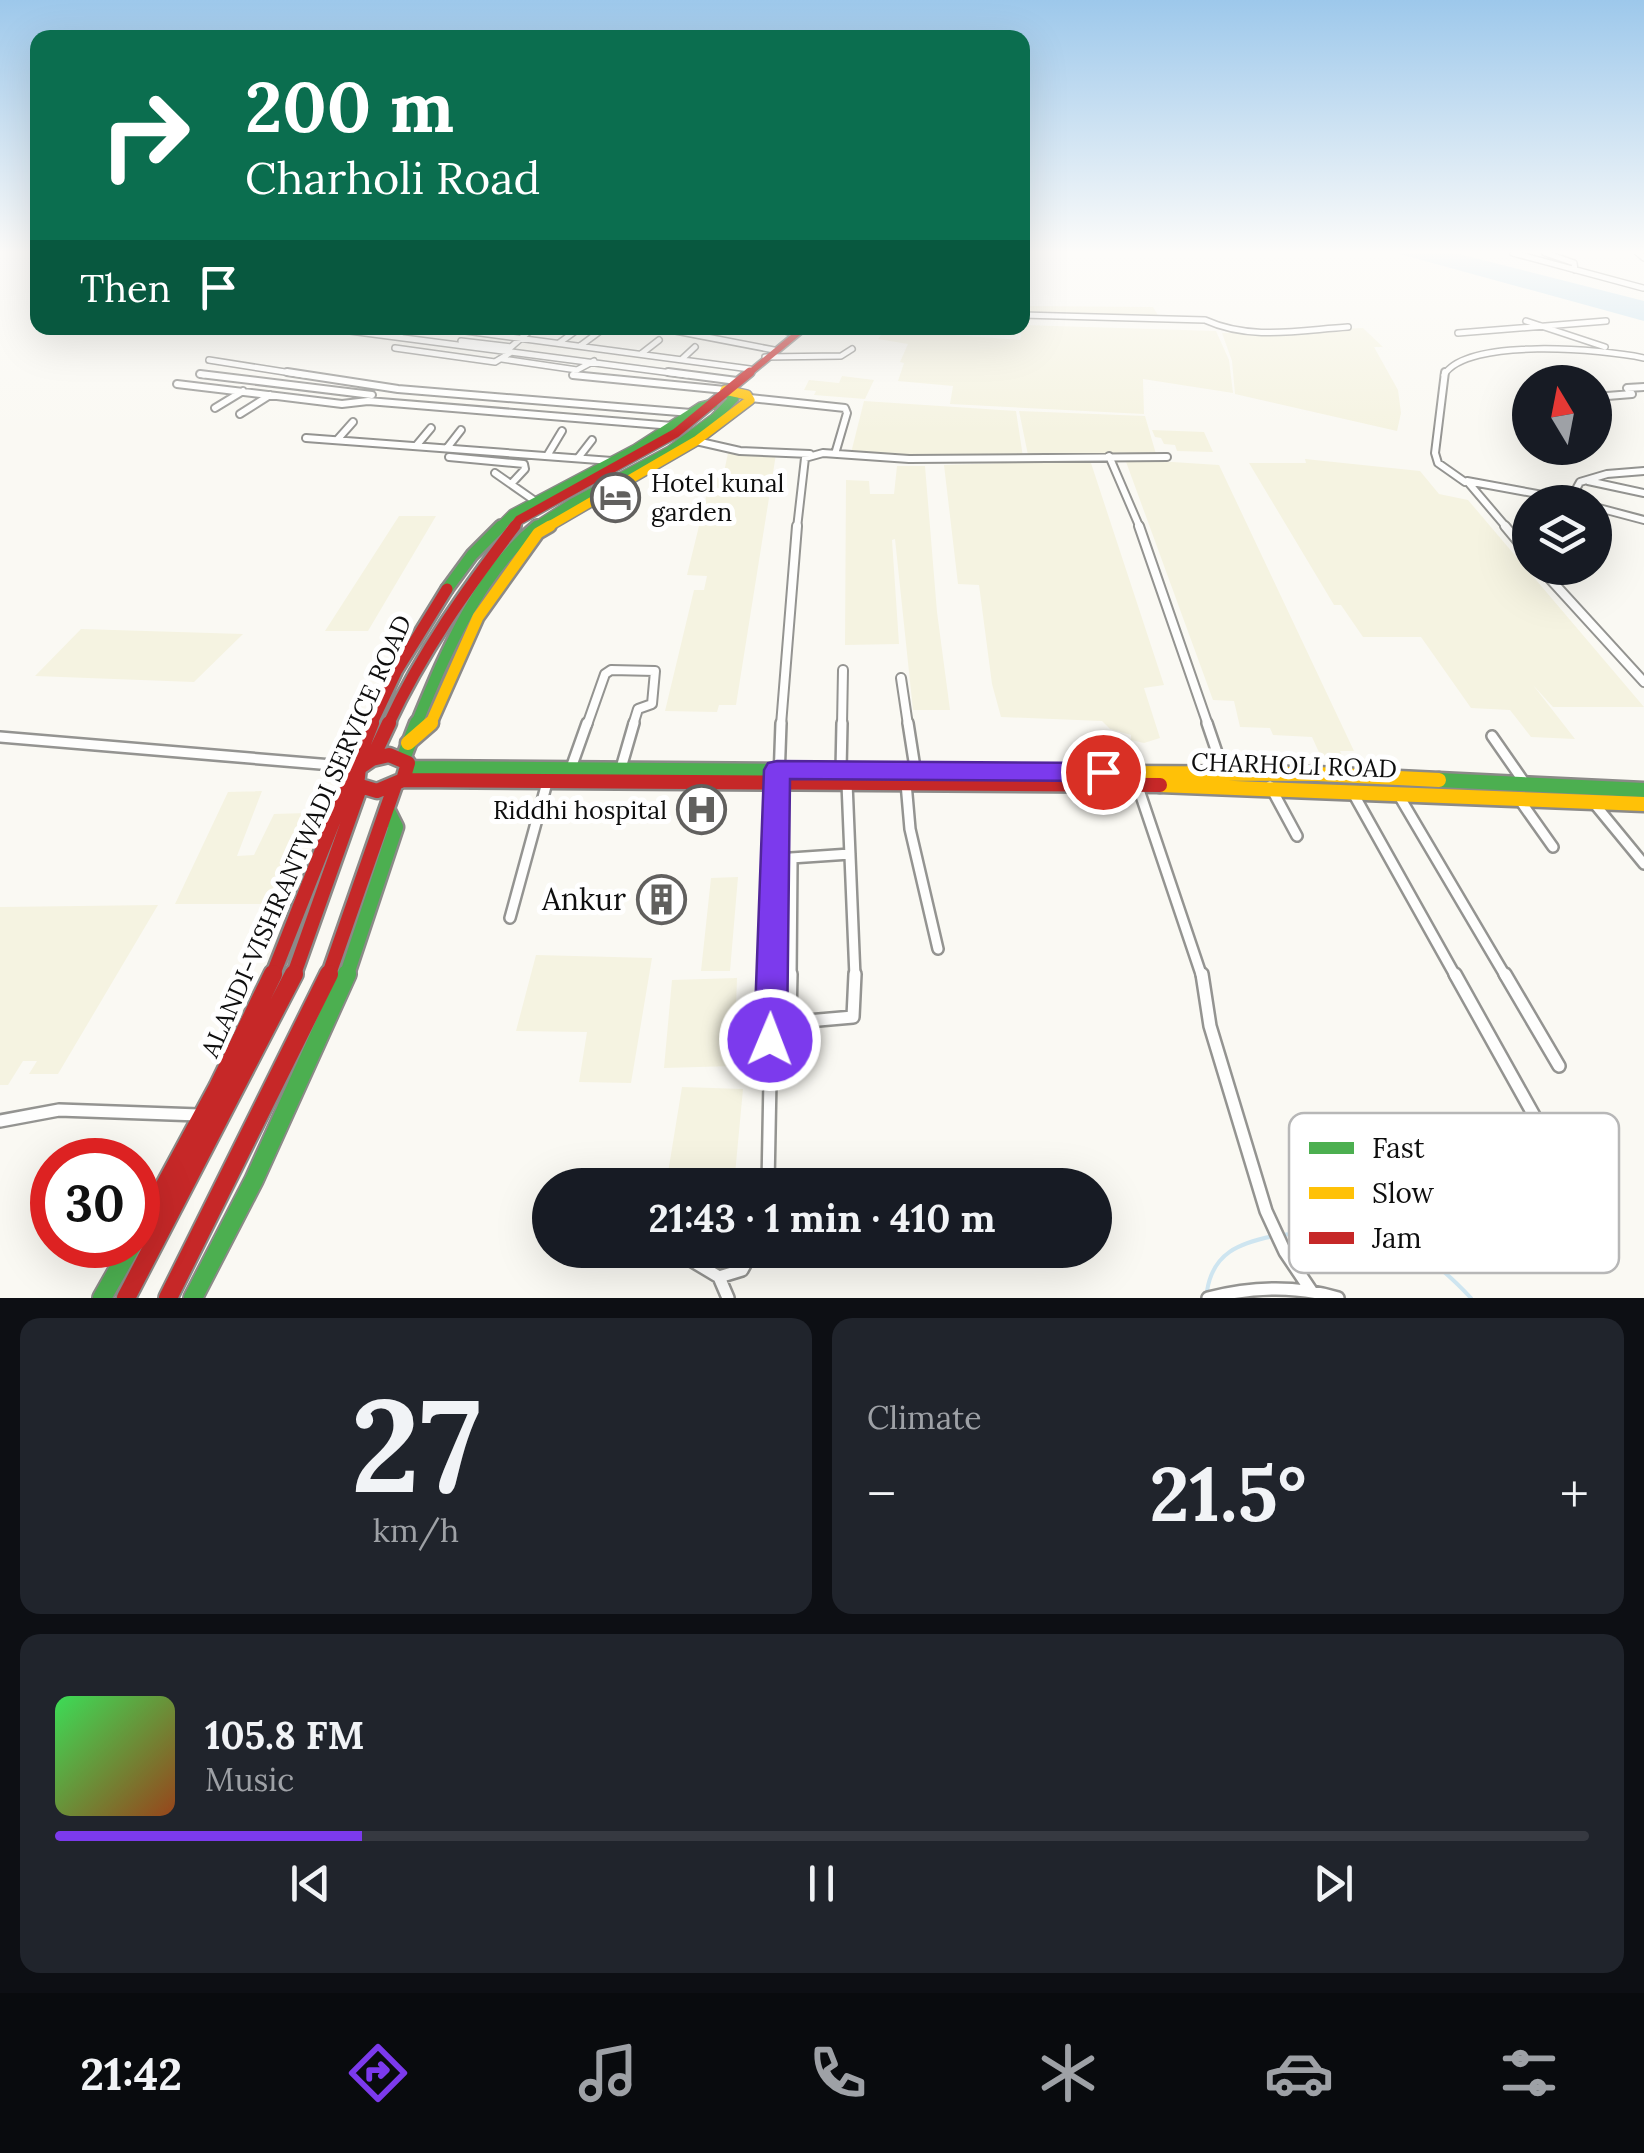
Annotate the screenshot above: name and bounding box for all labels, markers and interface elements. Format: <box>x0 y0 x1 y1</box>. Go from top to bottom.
text: 200 m <box>245 62 454 151</box>
icon: right <box>80 70 210 200</box>
text: Charholi Road <box>245 149 540 206</box>
icon: arrive <box>191 260 246 315</box>
text: Then <box>80 264 171 312</box>
north arrow <box>1512 365 1612 465</box>
map controls <box>1512 365 1612 585</box>
place label: Hotel kunal garden <box>651 467 784 528</box>
hotel icon: Hotel kunal garden <box>590 471 642 523</box>
button: layers <box>1512 485 1612 585</box>
street label: ALANDI-VISHRANTWADI SERVICE ROAD <box>193 610 418 1063</box>
pin <box>1061 730 1146 815</box>
icon: arrive <box>1076 745 1131 800</box>
street label: CHARHOLI ROAD <box>1190 745 1398 785</box>
hospital icon: Riddhi hospital <box>676 784 728 836</box>
place label: Riddhi hospital <box>493 794 667 826</box>
building icon: Ankur <box>635 873 687 925</box>
place label: Ankur <box>541 880 626 918</box>
position arrow <box>718 988 822 1092</box>
legend <box>1289 1113 1619 1273</box>
text: Fast <box>1372 1130 1425 1166</box>
speed limit sign: 30 <box>30 1138 160 1268</box>
text: Slow <box>1372 1175 1435 1211</box>
text: 21:43 · 1 min · 410 m <box>649 1194 995 1242</box>
text: Jam <box>1371 1220 1422 1256</box>
text: 27 <box>351 1361 481 1528</box>
text: Climate <box>867 1397 982 1438</box>
text: 21.5° <box>1149 1446 1307 1542</box>
text: − <box>867 1459 896 1529</box>
text: + <box>1560 1459 1589 1529</box>
text: km/h <box>373 1510 459 1551</box>
text: 105.8 FM <box>205 1711 364 1759</box>
text: Music <box>205 1759 294 1800</box>
icon: previous <box>283 1856 338 1911</box>
icon: pause <box>794 1856 849 1911</box>
icon: next <box>1306 1856 1361 1911</box>
icon: directions <box>343 2038 413 2108</box>
icon: music <box>573 2038 643 2108</box>
icon: phone <box>803 2038 873 2108</box>
icon: climate <box>1033 2038 1103 2108</box>
icon: car <box>1264 2038 1334 2108</box>
icon: filters <box>1494 2038 1564 2108</box>
text: 21:42 <box>80 2045 182 2102</box>

